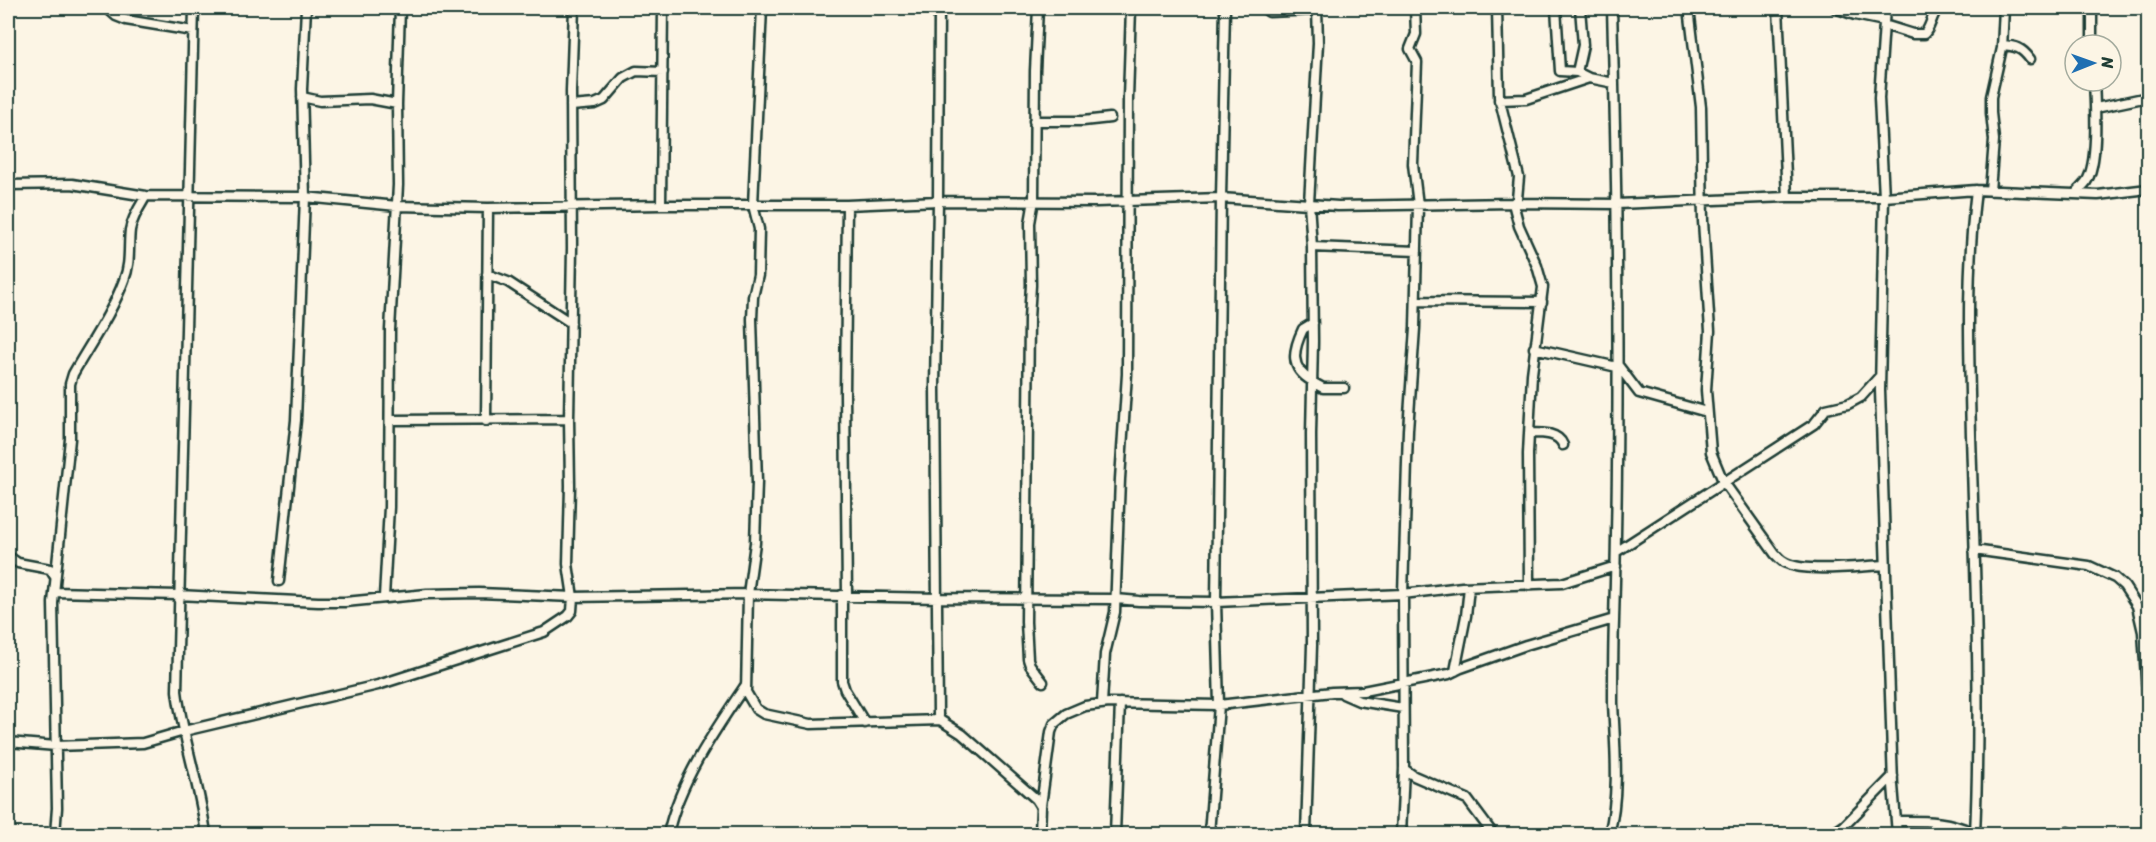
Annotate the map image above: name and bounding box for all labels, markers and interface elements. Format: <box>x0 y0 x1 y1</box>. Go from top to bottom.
north arrow <box>2063 33 2123 93</box>
text: N <box>2093 56 2122 69</box>

